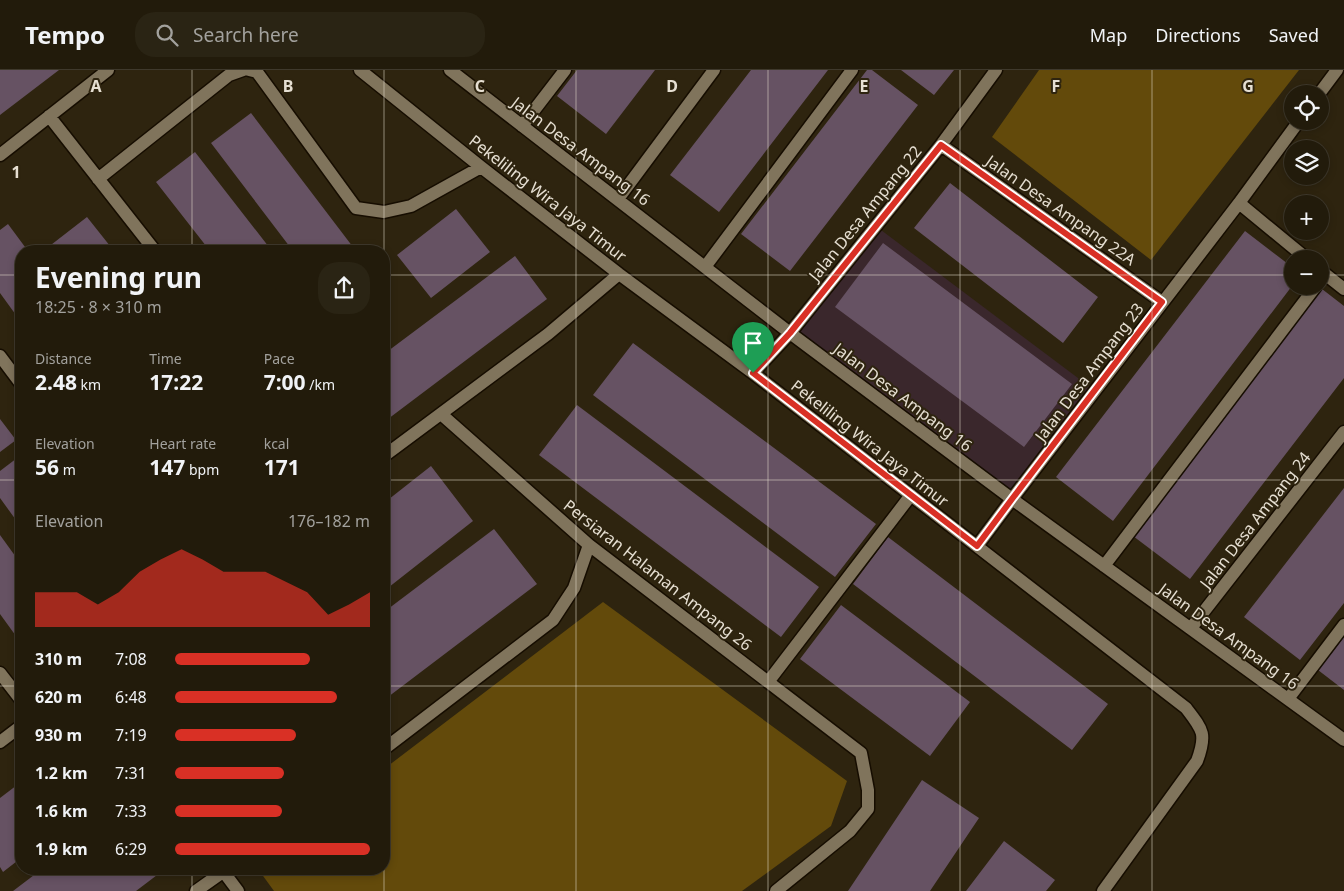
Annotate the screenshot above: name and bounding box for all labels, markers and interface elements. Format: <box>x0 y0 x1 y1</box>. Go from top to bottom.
search box <box>135 12 485 57</box>
text: Tempo <box>25 18 105 51</box>
icon: search <box>153 21 181 49</box>
text: Search here <box>193 22 299 48</box>
text: Map <box>1090 23 1127 47</box>
text: Directions <box>1155 23 1241 47</box>
text: Saved <box>1269 23 1319 47</box>
text: A <box>90 75 102 97</box>
text: B <box>283 75 293 97</box>
text: C <box>475 75 485 97</box>
text: D <box>666 75 678 97</box>
text: E <box>860 75 869 97</box>
text: F <box>1052 75 1060 97</box>
text: G <box>1242 75 1254 97</box>
map controls <box>1284 85 1329 295</box>
button: locate <box>1284 85 1329 130</box>
street label: Jalan Desa Ampang 16 <box>506 90 655 210</box>
street label: Pekeliling Wira Jaya Timur <box>465 130 632 267</box>
button: layers <box>1284 140 1329 185</box>
street label: Jalan Desa Ampang 22 <box>802 141 926 287</box>
street label: Jalan Desa Ampang 22A <box>980 149 1141 271</box>
text: 1 <box>11 161 21 183</box>
button: + <box>1284 195 1329 240</box>
button: − <box>1284 250 1329 295</box>
text: Evening run <box>35 258 202 296</box>
button: share <box>318 262 370 314</box>
text: 18:25 · 8 × 310 m <box>35 296 162 318</box>
street label: Jalan Desa Ampang 23 <box>1028 298 1148 447</box>
pin <box>732 322 774 373</box>
icon: arrive <box>739 329 767 357</box>
street label: Jalan Desa Ampang 16 <box>828 336 977 456</box>
text: Distance <box>35 349 92 368</box>
text: Time <box>149 349 182 368</box>
text: Pace <box>264 349 295 368</box>
text: 2.48 <box>35 368 77 396</box>
text: 17:22 <box>149 368 203 396</box>
text: 7:00 <box>264 368 306 396</box>
text: km <box>77 375 101 394</box>
text: /km <box>306 375 335 394</box>
street label: Pekeliling Wira Jaya Timur <box>787 375 954 512</box>
text: Elevation <box>35 434 95 453</box>
text: Heart rate <box>149 434 216 453</box>
text: kcal <box>264 434 289 453</box>
street label: Jalan Desa Ampang 24 <box>1193 447 1315 595</box>
text: 56 <box>35 453 59 481</box>
text: 147 <box>149 453 185 481</box>
text: 171 <box>264 453 300 481</box>
text: m <box>59 460 76 479</box>
text: bpm <box>185 460 219 479</box>
street label: Persiaran Halaman Ampang 26 <box>559 494 757 656</box>
text: Elevation <box>35 510 103 532</box>
text: 176–182 m <box>288 510 370 532</box>
street label: Jalan Desa Ampang 16 <box>1153 576 1304 694</box>
text: 310 m <box>35 648 82 670</box>
text: 7:08 <box>115 648 147 670</box>
text: 620 m <box>35 686 82 708</box>
text: 6:48 <box>115 686 147 708</box>
text: 930 m <box>35 724 82 746</box>
text: 7:19 <box>115 724 147 746</box>
text: 1.2 km <box>35 762 87 784</box>
text: 7:31 <box>115 762 147 784</box>
text: 1.6 km <box>35 800 87 822</box>
text: 7:33 <box>115 800 147 822</box>
text: 1.9 km <box>35 838 87 860</box>
text: 6:29 <box>115 838 147 860</box>

